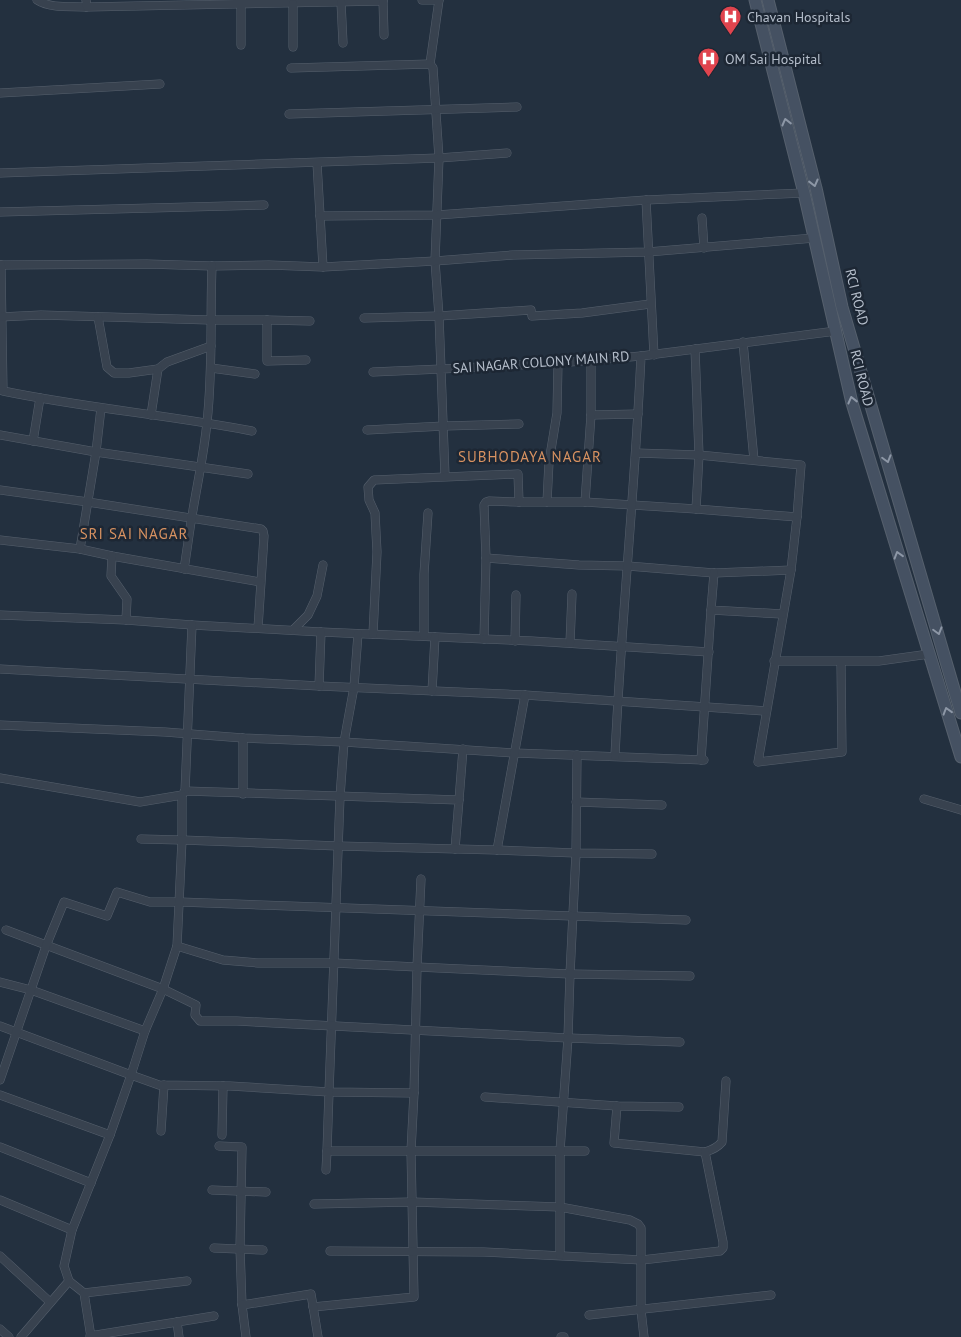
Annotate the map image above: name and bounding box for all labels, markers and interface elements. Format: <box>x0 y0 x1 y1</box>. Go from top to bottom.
hospital icon: Chavan Hospitals <box>719 5 743 36</box>
place label: Chavan Hospitals <box>747 8 851 26</box>
hospital icon: OM Sai Hospital <box>697 47 721 78</box>
place label: OM Sai Hospital <box>725 50 821 68</box>
one-way arrow <box>781 118 792 127</box>
one-way arrow <box>809 179 819 187</box>
street label: RCI ROAD <box>841 267 873 327</box>
street label: SAI NAGAR COLONY MAIN RD <box>452 347 630 377</box>
street label: RCI ROAD <box>846 348 878 408</box>
one-way arrow <box>847 395 858 404</box>
district label: SUBHODAYA NAGAR <box>458 447 602 466</box>
one-way arrow <box>882 454 892 462</box>
district label: SRI SAI NAGAR <box>80 524 188 543</box>
one-way arrow <box>894 552 904 560</box>
one-way arrow <box>932 627 942 635</box>
one-way arrow <box>942 707 952 715</box>

